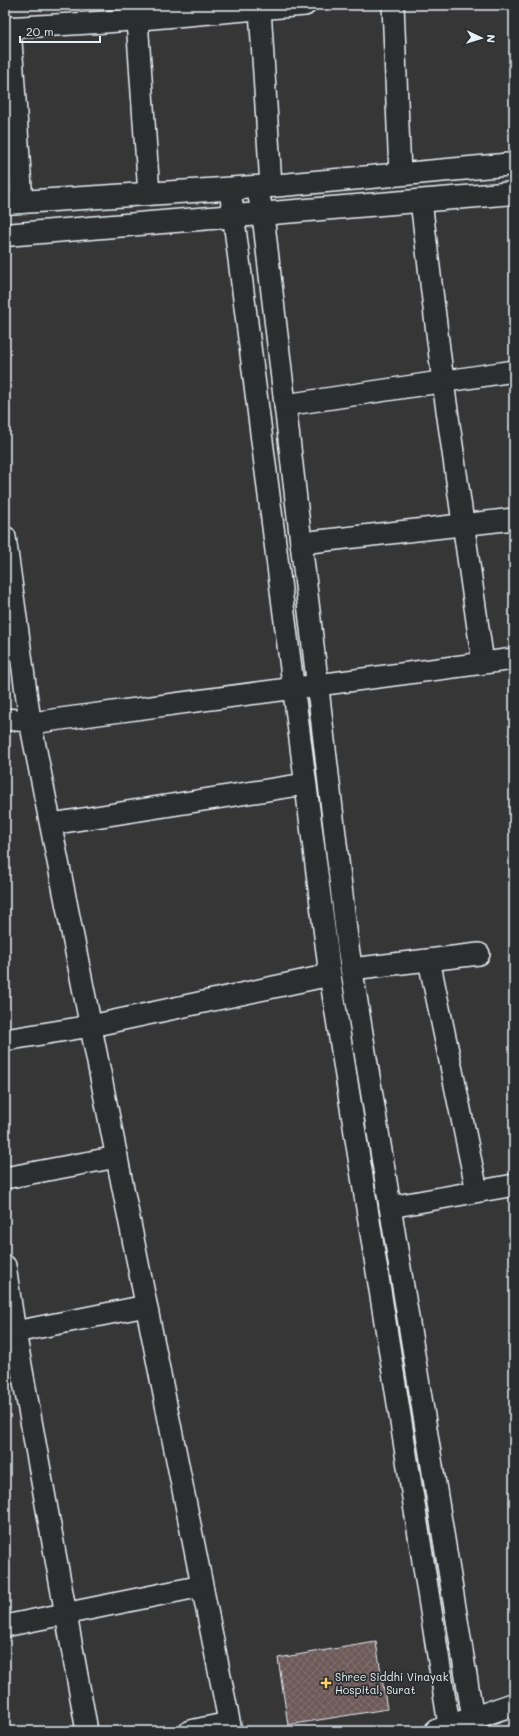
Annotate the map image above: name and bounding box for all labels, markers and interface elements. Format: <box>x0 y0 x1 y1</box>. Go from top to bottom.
scale bar <box>20 18 100 44</box>
north arrow <box>461 18 501 58</box>
text: 20 m <box>26 23 54 39</box>
text: N <box>484 34 499 43</box>
place label: Shree Siddhi Vinayak Hospital, Surat <box>335 1669 449 1697</box>
marker: Shree Siddhi Vinayak Hospital, Surat <box>320 1677 332 1689</box>

